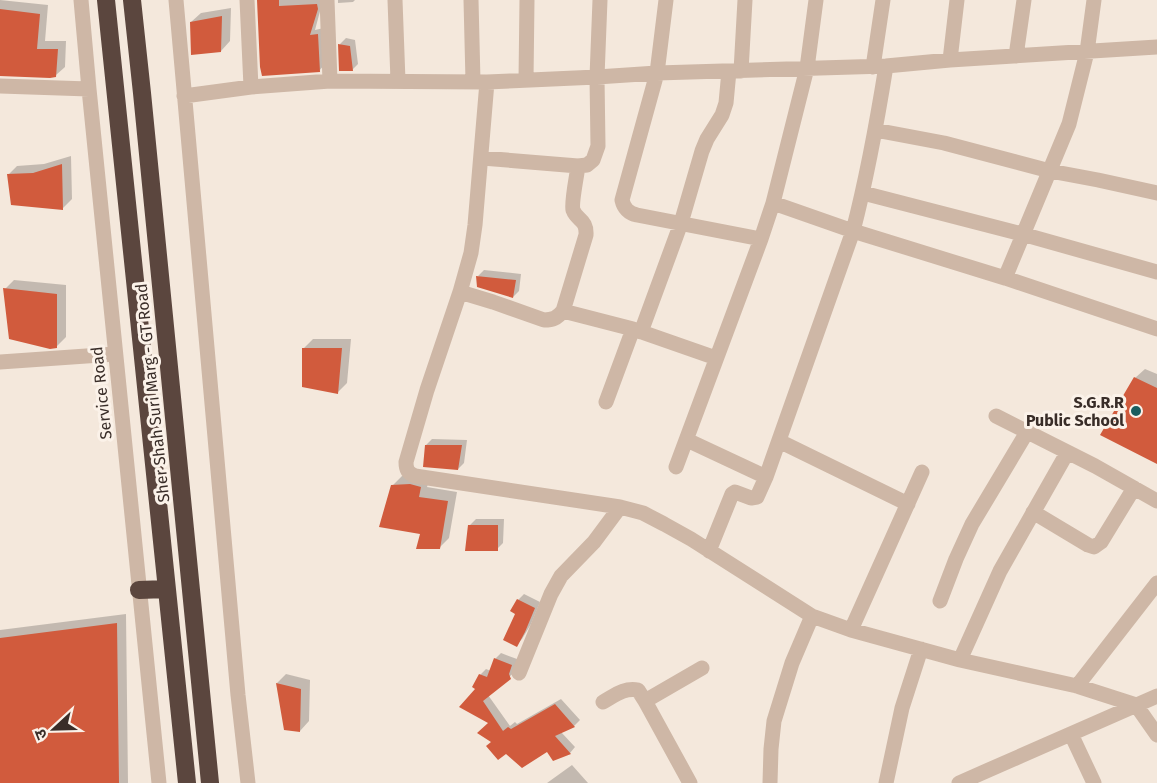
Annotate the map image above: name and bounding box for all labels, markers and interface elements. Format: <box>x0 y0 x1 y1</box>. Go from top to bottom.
street label: Sher Shah Suri Marg - GT Road <box>132 282 173 503</box>
street label: Service Road <box>87 346 116 440</box>
place label: S.G.R.R Public School <box>1026 393 1124 430</box>
marker: S.G.R.R Public School <box>1129 404 1143 418</box>
north arrow <box>24 699 84 759</box>
text: उ <box>30 726 51 742</box>

